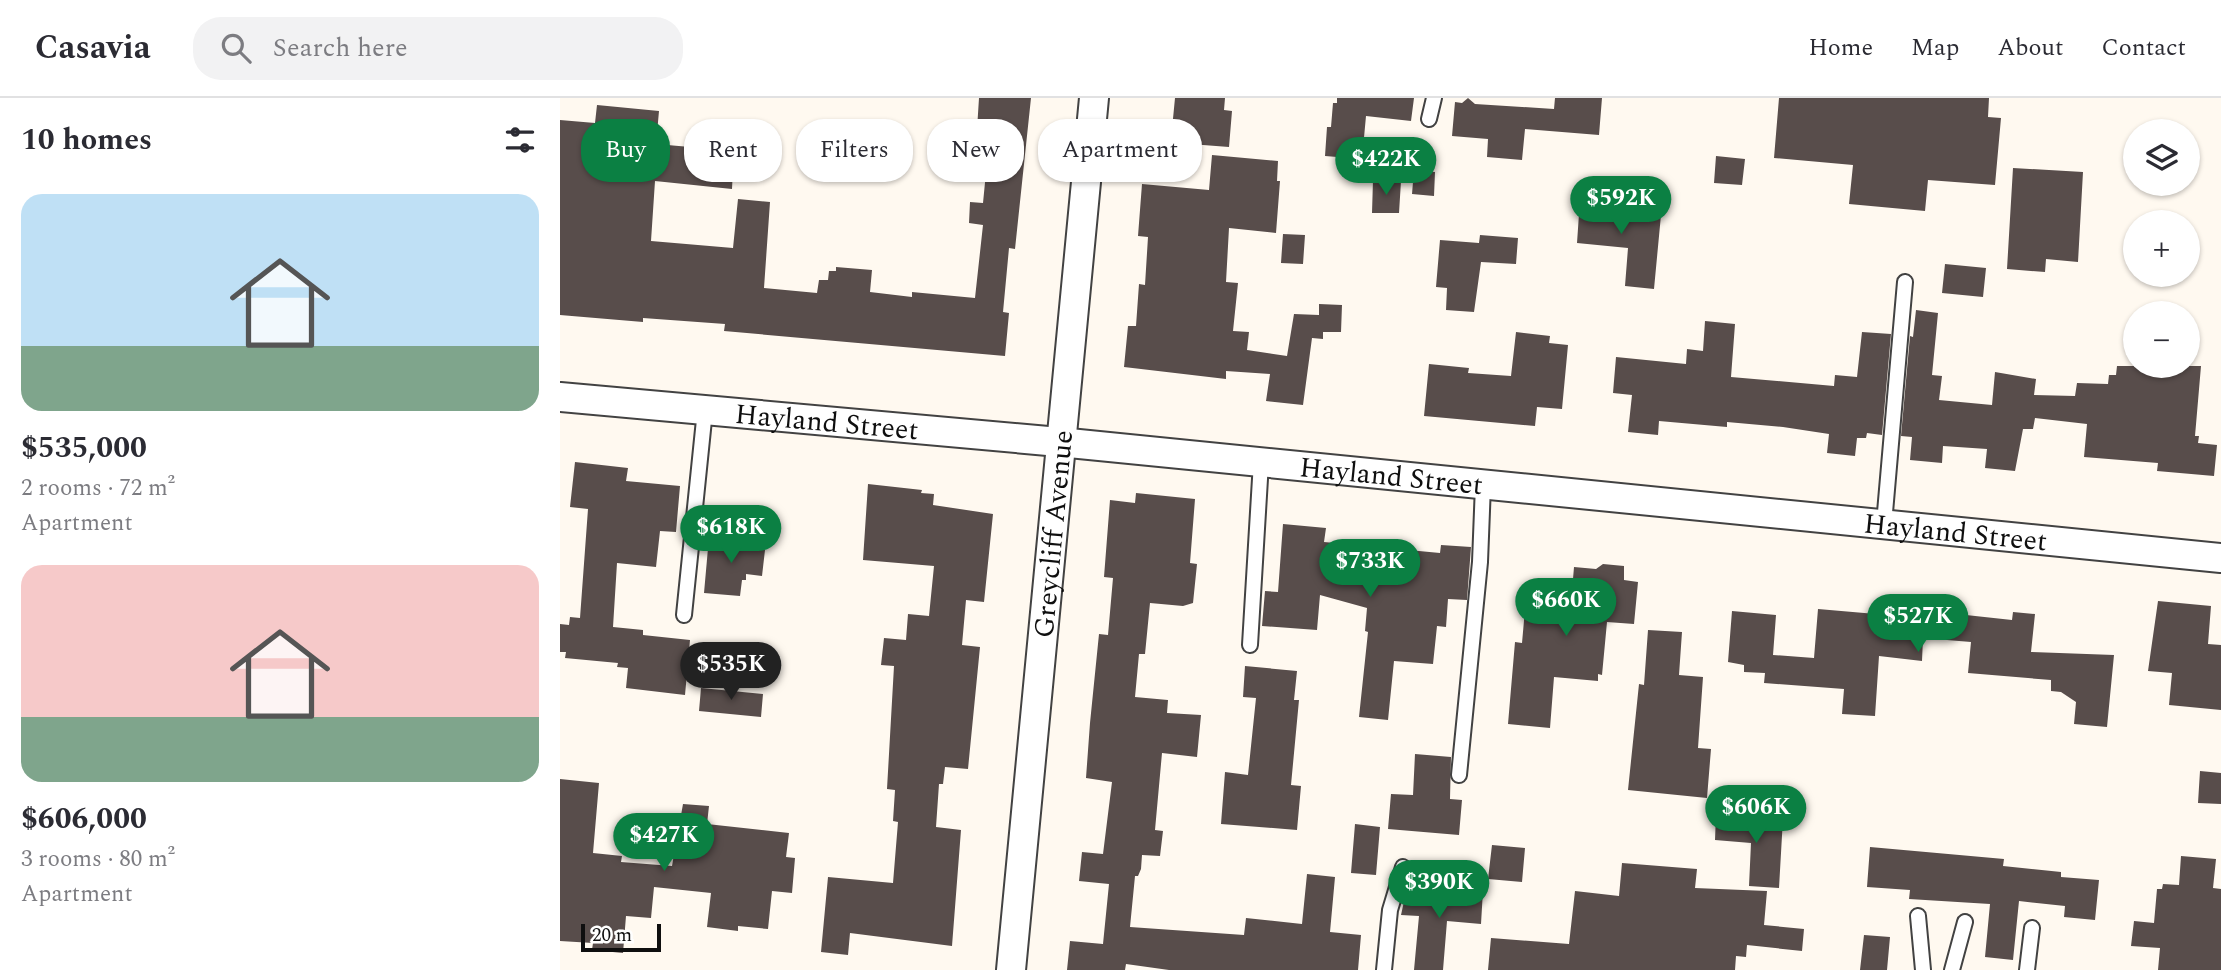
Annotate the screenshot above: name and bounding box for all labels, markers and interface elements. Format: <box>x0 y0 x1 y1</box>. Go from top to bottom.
search box <box>193 17 683 80</box>
text: Casavia <box>35 23 151 73</box>
text: Search here <box>273 28 408 68</box>
icon: search <box>217 29 255 67</box>
text: Home <box>1808 30 1873 66</box>
text: Map <box>1911 30 1959 66</box>
text: About <box>1997 30 2063 66</box>
text: Contact <box>2101 30 2186 66</box>
text: 10 homes <box>21 117 152 163</box>
chip: Buy <box>581 119 670 182</box>
chip: Rent <box>684 119 782 182</box>
chip: Filters <box>796 119 913 182</box>
chip: New <box>927 119 1024 182</box>
chip: Apartment <box>1038 119 1202 182</box>
map controls <box>2123 119 2200 378</box>
button: layers <box>2123 119 2200 196</box>
icon: filters <box>501 121 539 159</box>
pin: $422K <box>1337 138 1435 197</box>
text: $422K <box>1351 142 1421 177</box>
pin: $592K <box>1572 176 1670 236</box>
text: $592K <box>1586 181 1656 216</box>
button: + <box>2123 210 2200 287</box>
icon: home <box>217 240 343 366</box>
button: − <box>2123 301 2200 378</box>
street label: Hayland Street <box>733 393 920 452</box>
text: $535,000 <box>21 425 147 471</box>
street label: Greycliff Avenue <box>1023 428 1085 640</box>
street label: Hayland Street <box>1297 446 1485 507</box>
text: 2 rooms · 72 m² <box>21 471 175 506</box>
street label: Hayland Street <box>1862 502 2049 564</box>
pin: $618K <box>682 505 780 565</box>
text: Apartment <box>21 506 133 541</box>
text: $618K <box>696 510 766 545</box>
pin: $733K <box>1321 540 1419 599</box>
text: $733K <box>1335 544 1405 579</box>
pin: $660K <box>1517 578 1615 638</box>
text: $660K <box>1531 583 1601 618</box>
pin: $527K <box>1869 594 1967 654</box>
text: $527K <box>1883 599 1953 634</box>
icon: home <box>217 611 343 737</box>
pin: $535K <box>682 642 780 702</box>
text: $535K <box>696 647 766 682</box>
pin: $606K <box>1707 786 1805 845</box>
text: $606K <box>1721 790 1791 825</box>
text: $606,000 <box>21 796 147 842</box>
pin: $427K <box>615 814 713 873</box>
text: $427K <box>629 818 699 853</box>
text: 3 rooms · 80 m² <box>21 842 175 877</box>
pin: $390K <box>1390 860 1488 920</box>
text: $390K <box>1404 865 1474 900</box>
text: Apartment <box>21 877 133 912</box>
scale bar <box>581 921 662 953</box>
text: 20 m <box>592 921 632 950</box>

